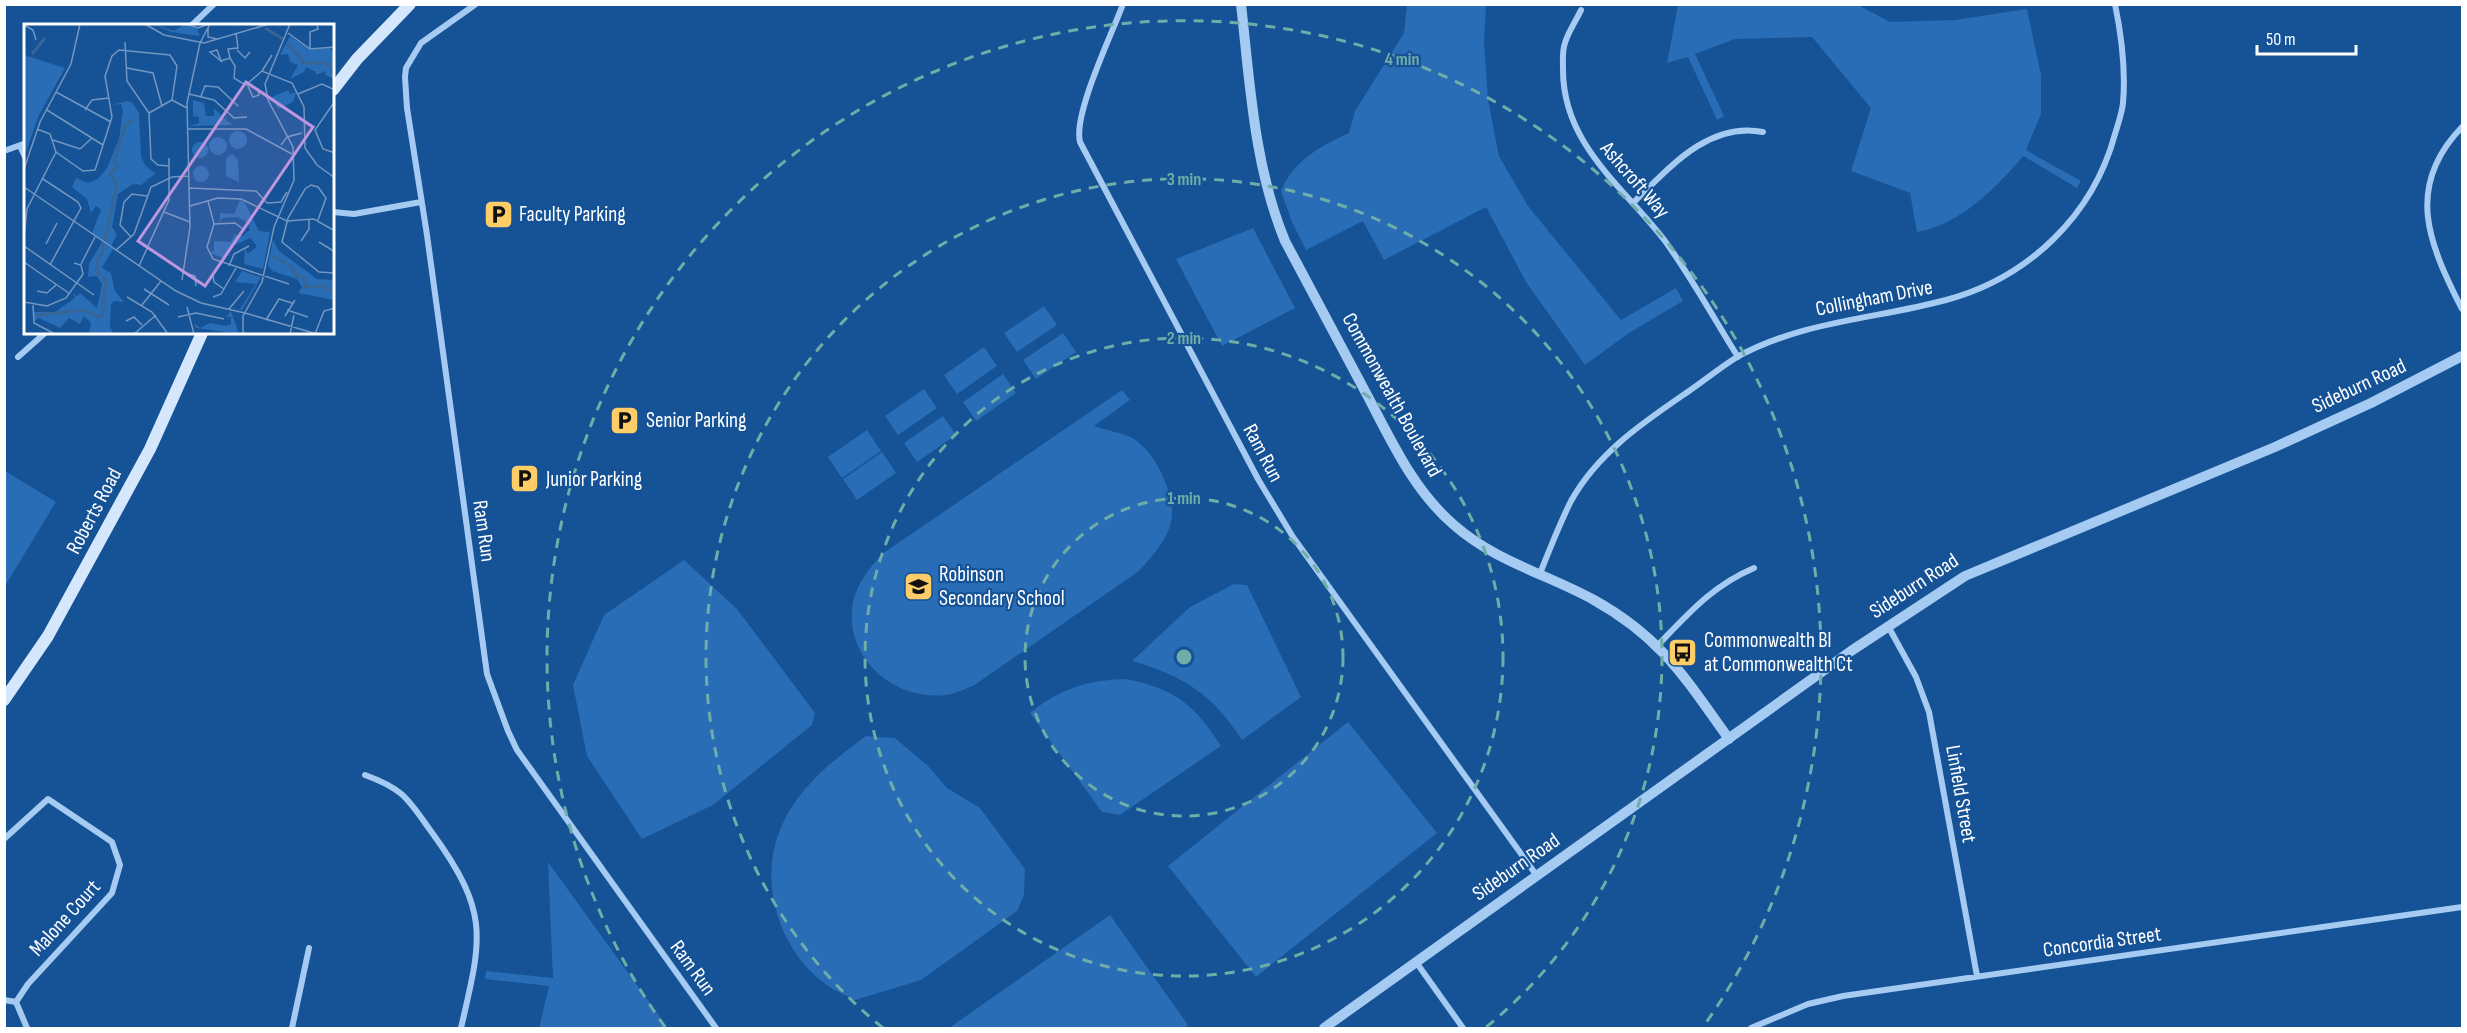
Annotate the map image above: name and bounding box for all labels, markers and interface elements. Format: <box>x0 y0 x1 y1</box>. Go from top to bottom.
scale bar <box>2257 18 2356 56</box>
inset map <box>24 24 334 334</box>
text: 50 m <box>2266 29 2296 50</box>
text: 4 min <box>1385 49 1419 70</box>
street label: Ashcroft Way <box>1594 136 1675 223</box>
text: 3 min <box>1167 169 1201 190</box>
parking icon: Faculty Parking <box>482 198 514 230</box>
place label: Faculty Parking <box>519 202 626 227</box>
street label: Collingham Drive <box>1813 274 1935 322</box>
street label: Commonwealth Boulevard <box>1337 309 1447 481</box>
text: 2 min <box>1167 328 1201 349</box>
street label: Sideburn Road <box>2308 353 2410 419</box>
parking icon: Senior Parking <box>609 404 641 436</box>
place label: Senior Parking <box>646 408 746 433</box>
street label: Ram Run <box>1237 420 1289 486</box>
parking icon: Junior Parking <box>509 463 541 495</box>
street label: Roberts Road <box>61 464 127 558</box>
place label: Junior Parking <box>545 467 642 492</box>
text: 1 min <box>1167 488 1201 509</box>
street label: Ram Run <box>467 499 501 563</box>
street label: Sideburn Road <box>1865 548 1963 624</box>
place label: Robinson Secondary School <box>939 562 1065 611</box>
school or university icon: Robinson Secondary School <box>902 570 934 602</box>
place label: Commonwealth Bl at Commonwealth Ct <box>1704 628 1853 677</box>
bus stop icon: Commonwealth Bl at Commonwealth Ct <box>1667 636 1699 668</box>
centre of rings <box>1174 647 1194 667</box>
street label: Linfield Street <box>1940 743 1982 845</box>
street label: Sideburn Road <box>1467 828 1565 906</box>
street label: Malone Court <box>24 875 106 961</box>
street label: Concordia Street <box>2041 921 2163 963</box>
street label: Ram Run <box>665 936 721 1000</box>

